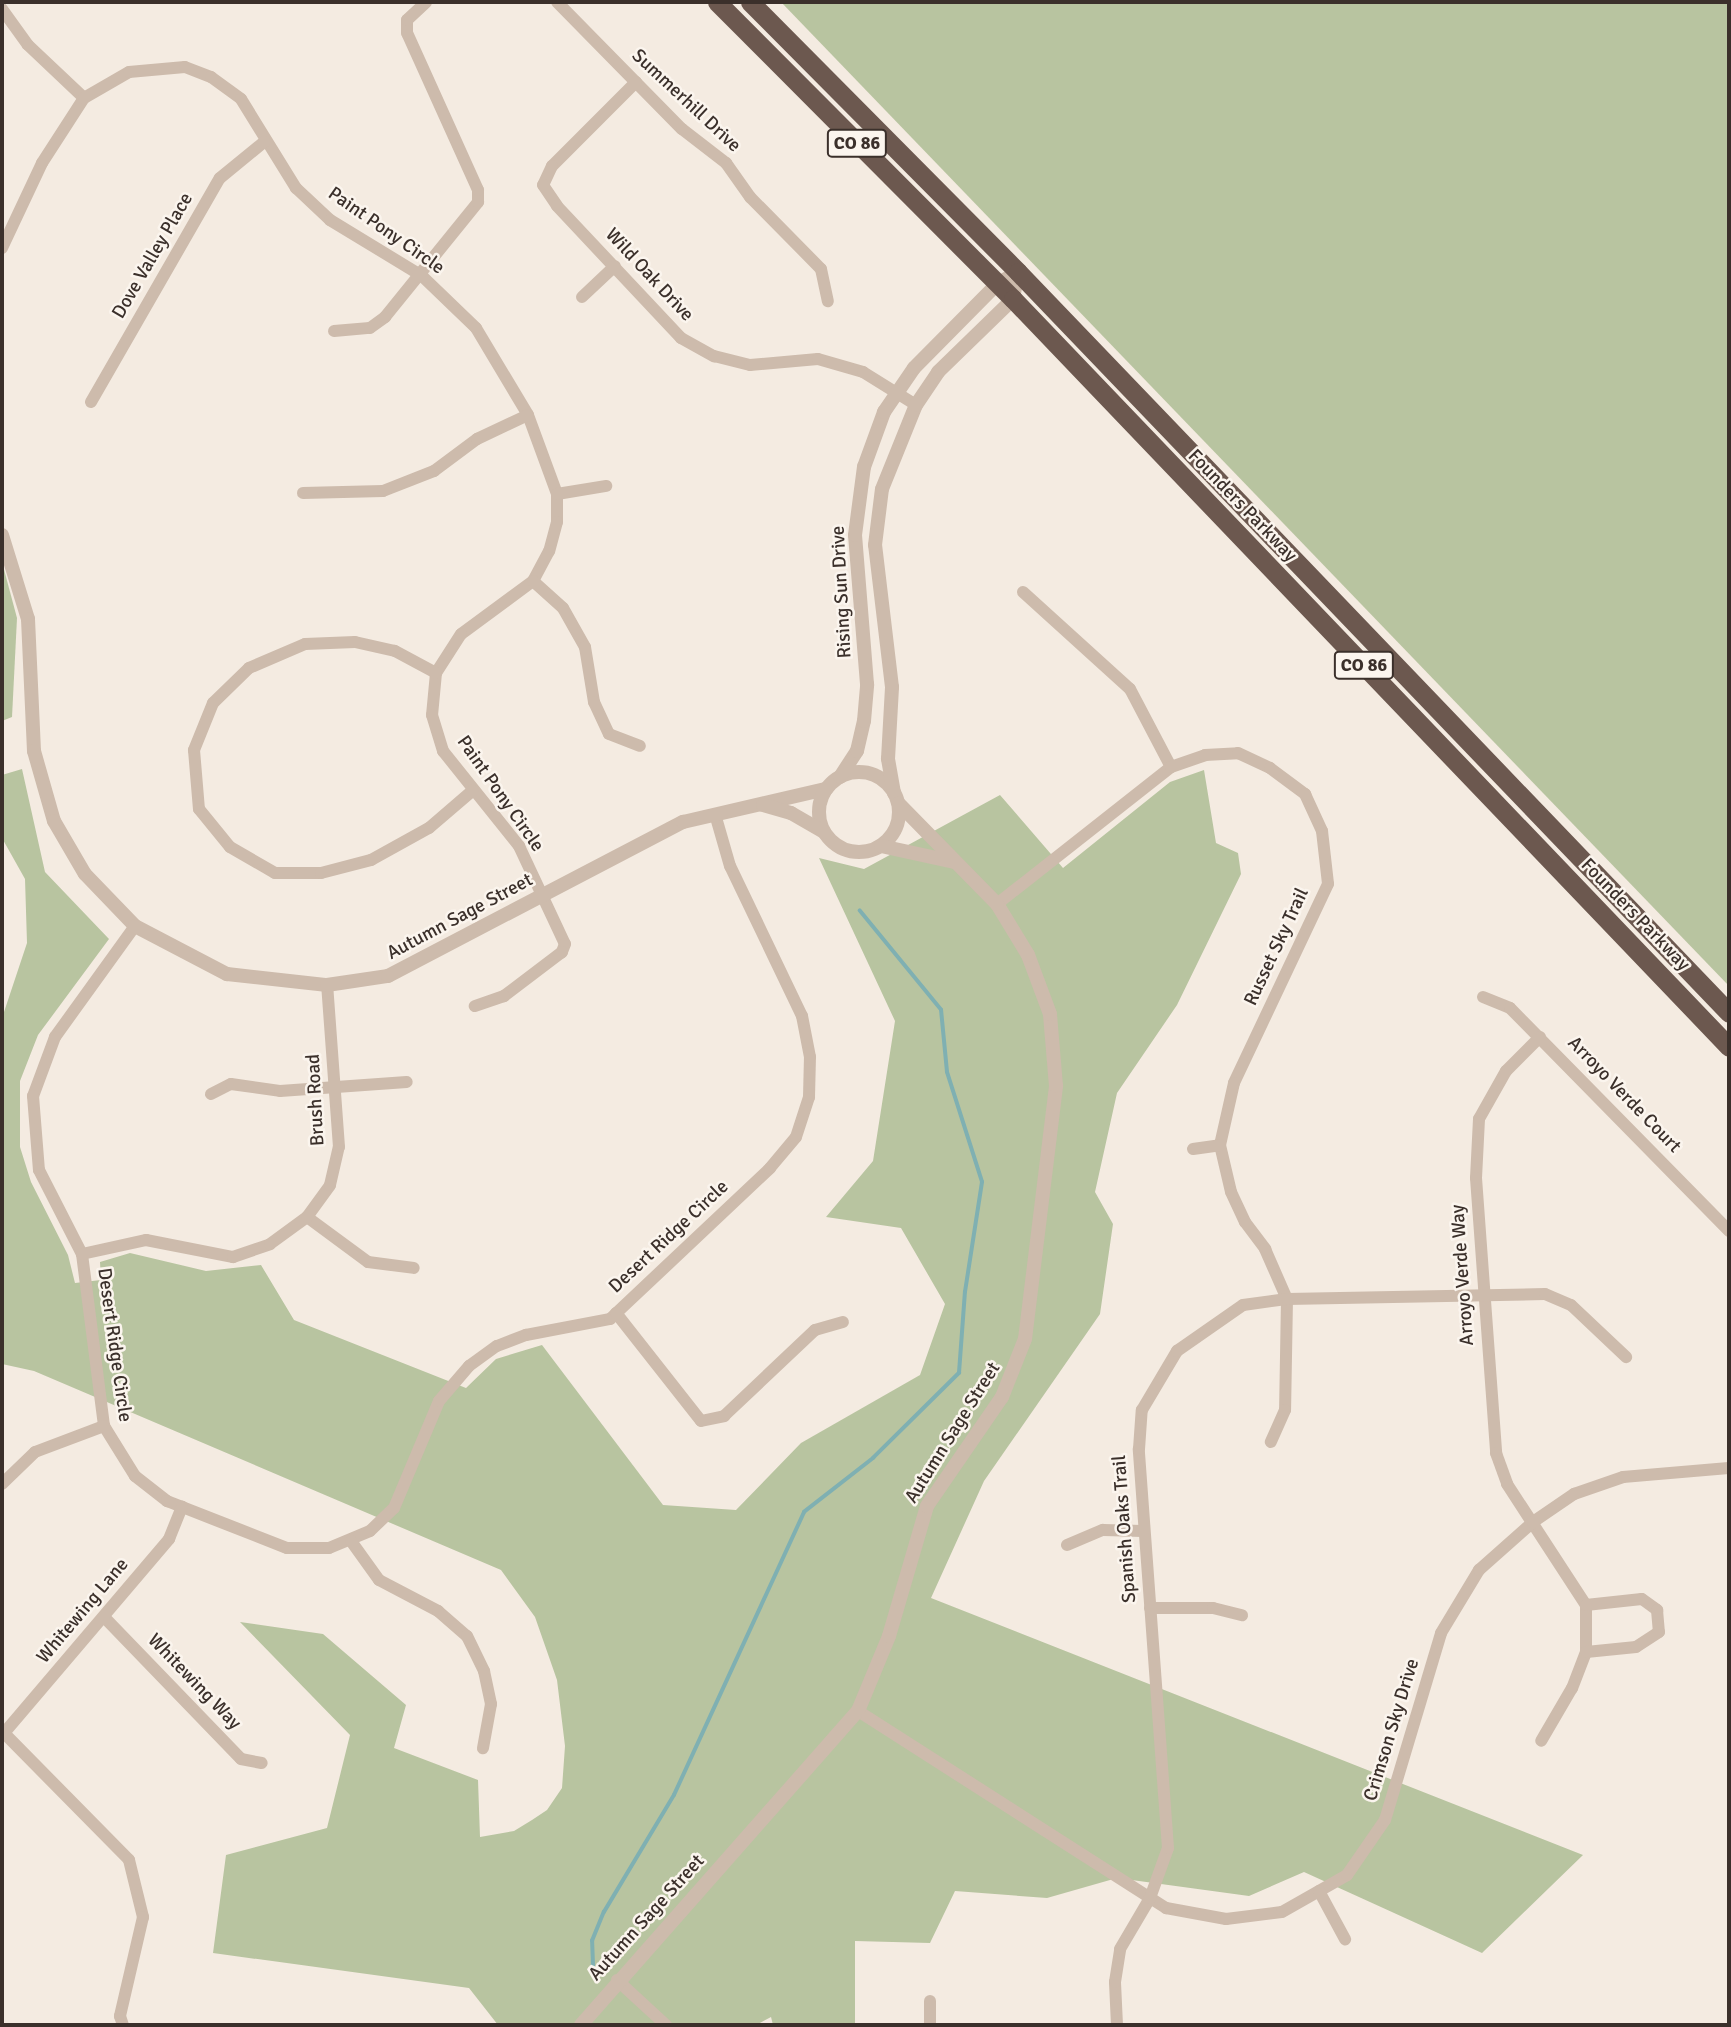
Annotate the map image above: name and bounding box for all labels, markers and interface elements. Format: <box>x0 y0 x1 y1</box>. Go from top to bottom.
street label: Summerhill Drive <box>627 45 745 157</box>
road number: CO 86 <box>826 128 888 158</box>
street label: Paint Pony Circle <box>323 182 449 280</box>
street label: Dove Valley Place <box>108 189 198 323</box>
street label: Wild Oak Drive <box>600 224 698 326</box>
street label: Founders Parkway <box>1183 445 1301 567</box>
street label: Rising Sun Drive <box>827 525 857 659</box>
road number: CO 86 <box>1332 650 1396 680</box>
street label: Paint Pony Circle <box>451 731 549 857</box>
street label: Founders Parkway <box>1576 854 1694 976</box>
street label: Autumn Sage Street <box>383 869 537 965</box>
street label: Russet Sky Trail <box>1240 885 1314 1009</box>
street label: Arroyo Verde Court <box>1563 1032 1685 1158</box>
street label: Brush Road <box>302 1053 330 1147</box>
street label: Desert Ridge Circle <box>604 1176 734 1298</box>
street label: Arroyo Verde Way <box>1447 1204 1479 1346</box>
street label: Desert Ridge Circle <box>92 1267 136 1423</box>
street label: Autumn Sage Street <box>900 1358 1006 1508</box>
street label: Spanish Oaks Trail <box>1108 1454 1142 1604</box>
street label: Whitewing Lane <box>32 1554 134 1668</box>
street label: Whitewing Way <box>142 1629 246 1735</box>
street label: Crimson Sky Drive <box>1360 1656 1424 1804</box>
street label: Autumn Sage Street <box>584 1850 710 1986</box>

